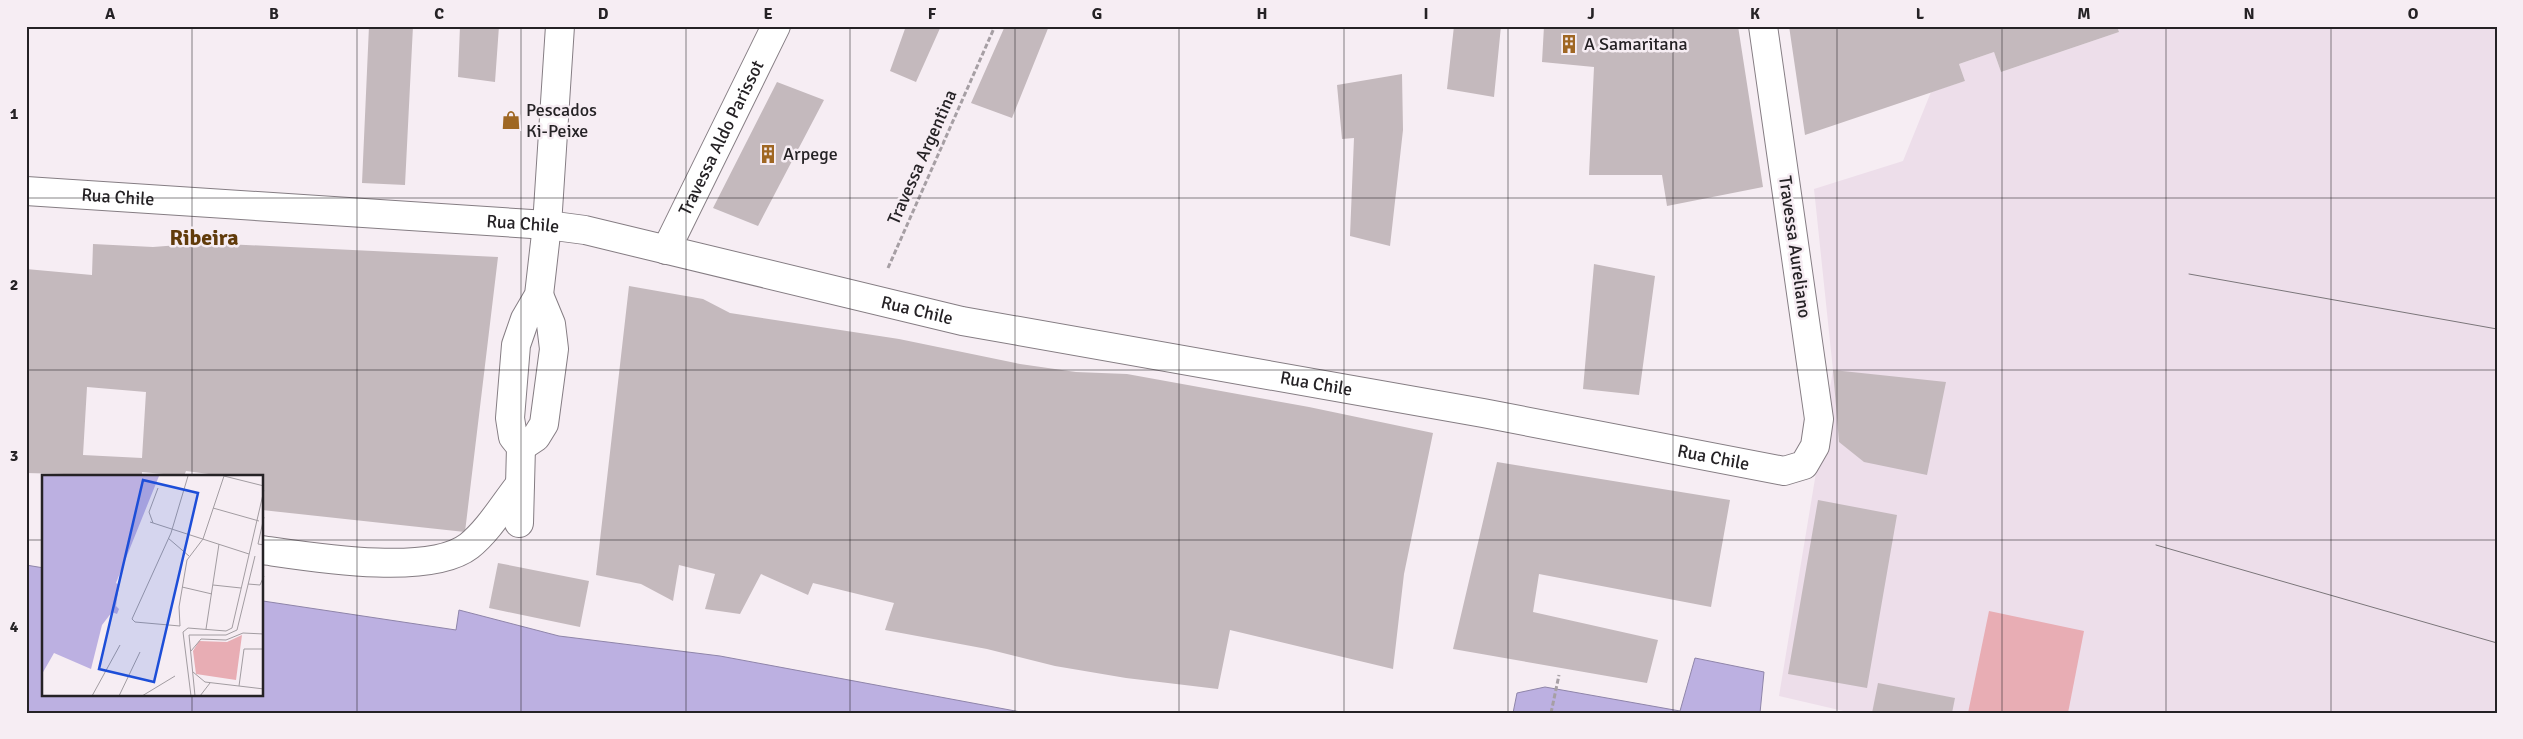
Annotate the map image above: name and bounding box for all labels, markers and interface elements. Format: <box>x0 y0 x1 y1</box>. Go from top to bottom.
text: A <box>105 4 116 24</box>
text: B <box>269 4 279 24</box>
text: C <box>434 4 444 24</box>
text: D <box>598 4 609 24</box>
text: E <box>763 4 773 24</box>
text: F <box>928 4 937 24</box>
text: G <box>1092 4 1102 24</box>
text: H <box>1257 4 1267 24</box>
text: I <box>1423 4 1429 24</box>
text: J <box>1587 4 1595 24</box>
text: K <box>1750 4 1760 24</box>
text: L <box>1916 4 1925 24</box>
text: M <box>2077 4 2091 24</box>
text: N <box>2243 4 2255 24</box>
text: O <box>2408 4 2419 24</box>
building icon: A Samaritana <box>1558 33 1580 55</box>
place label: A Samaritana <box>1584 33 1688 55</box>
street label: Travessa Aldo Parissot <box>674 57 768 219</box>
street label: Travessa Argentina <box>882 86 962 228</box>
place label: Pescados Ki-Peixe <box>526 99 597 142</box>
text: 1 <box>10 104 19 124</box>
shop icon: Pescados Ki-Peixe <box>500 109 522 131</box>
building icon: Arpege <box>757 143 779 165</box>
place label: Arpege <box>783 143 838 165</box>
street label: Travessa Aureliano <box>1774 174 1816 320</box>
street label: Rua Chile <box>81 184 155 210</box>
street label: Rua Chile <box>486 210 561 238</box>
district label: Ribeira <box>169 224 239 251</box>
text: 2 <box>10 275 18 295</box>
street label: Rua Chile <box>879 291 955 329</box>
street label: Rua Chile <box>1278 366 1354 401</box>
street label: Rua Chile <box>1675 440 1751 475</box>
text: 3 <box>10 446 18 466</box>
inset map <box>42 475 264 696</box>
text: 4 <box>10 617 19 637</box>

